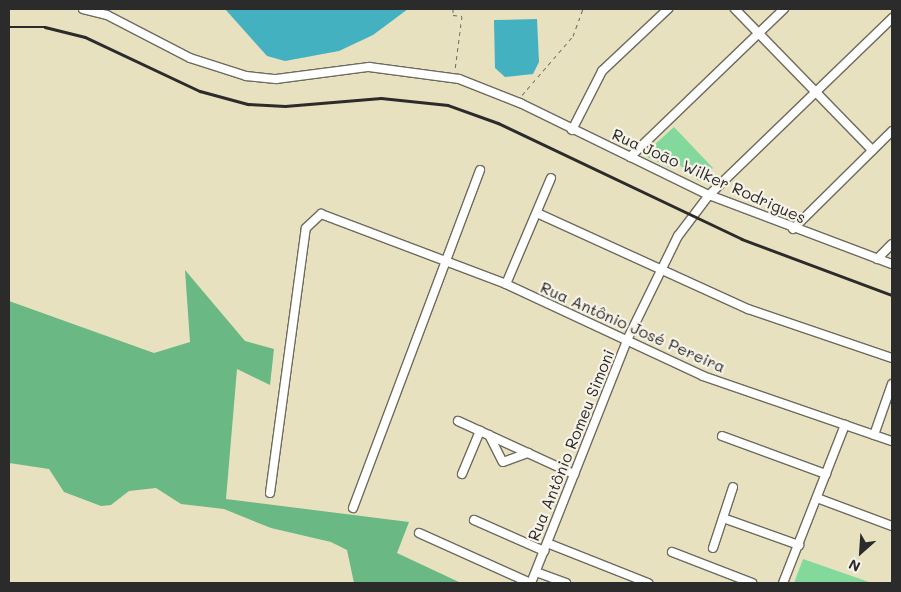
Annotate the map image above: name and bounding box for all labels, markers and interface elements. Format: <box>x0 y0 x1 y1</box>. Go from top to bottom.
street label: Rua João Wilker Rodrigues <box>609 125 809 227</box>
street label: Rua Antônio José Pereira <box>538 277 728 377</box>
street label: Rua Antônio Romeu Simoni <box>524 346 618 544</box>
north arrow <box>836 527 886 577</box>
text: N <box>845 555 863 577</box>

